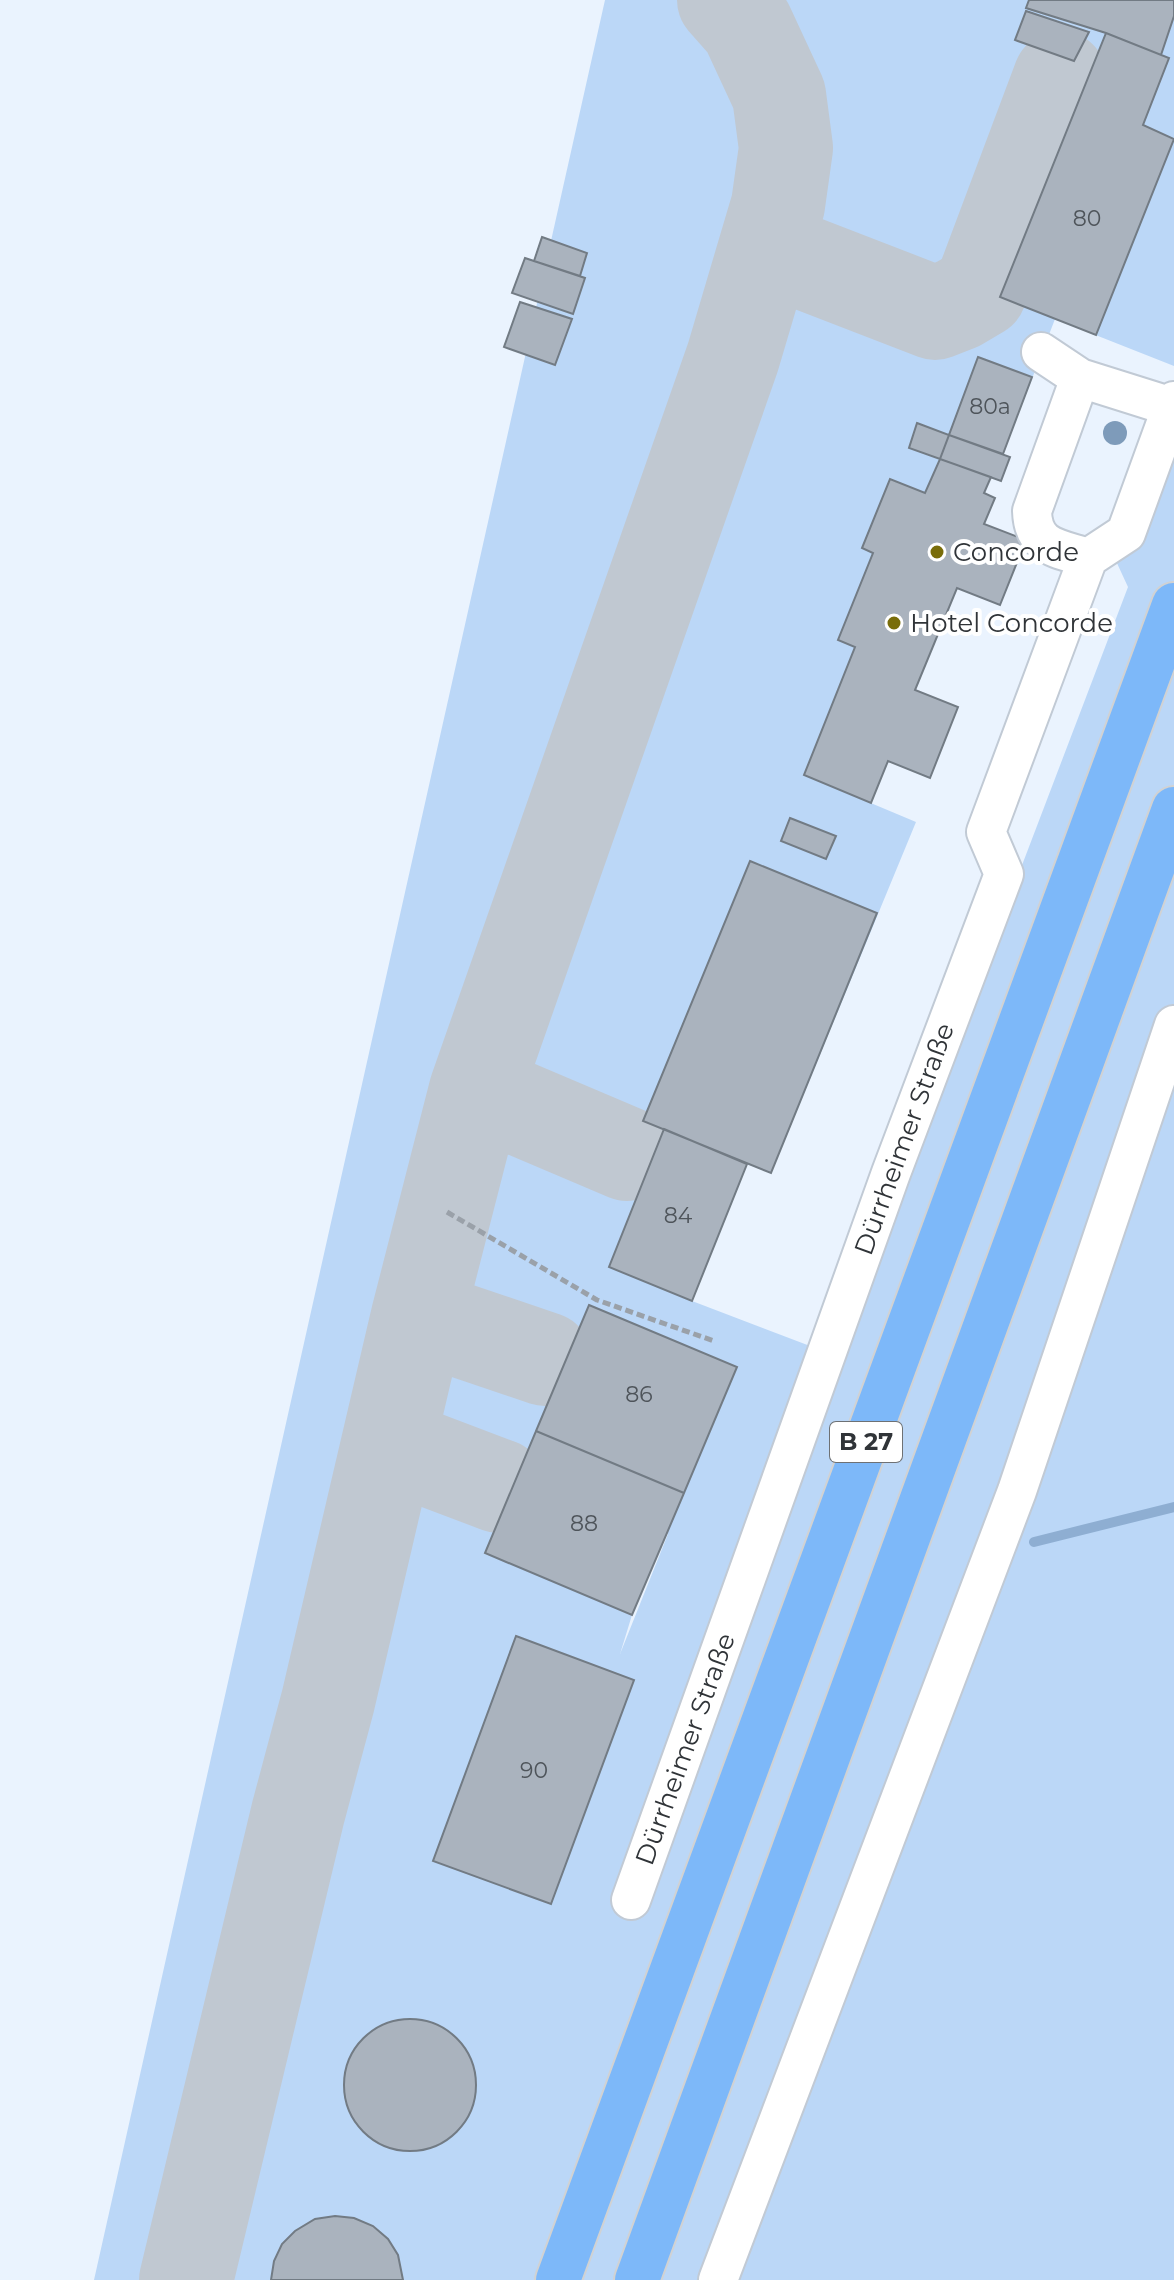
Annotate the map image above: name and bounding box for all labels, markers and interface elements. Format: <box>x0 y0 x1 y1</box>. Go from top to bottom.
house number: 80 <box>1073 205 1101 232</box>
house number: 80a <box>969 393 1011 420</box>
place label: Concorde <box>953 536 1079 568</box>
marker: Concorde <box>928 543 946 561</box>
place label: Hotel Concorde <box>910 607 1113 639</box>
marker: Hotel Concorde <box>885 614 903 632</box>
street label: Dürrheimer Straße <box>847 1019 961 1259</box>
house number: 84 <box>664 1202 693 1229</box>
house number: 86 <box>625 1381 653 1408</box>
road number: B 27 <box>830 1422 902 1462</box>
house number: 88 <box>570 1510 598 1537</box>
street label: Dürrheimer Straße <box>628 1629 742 1869</box>
house number: 90 <box>520 1757 548 1784</box>

